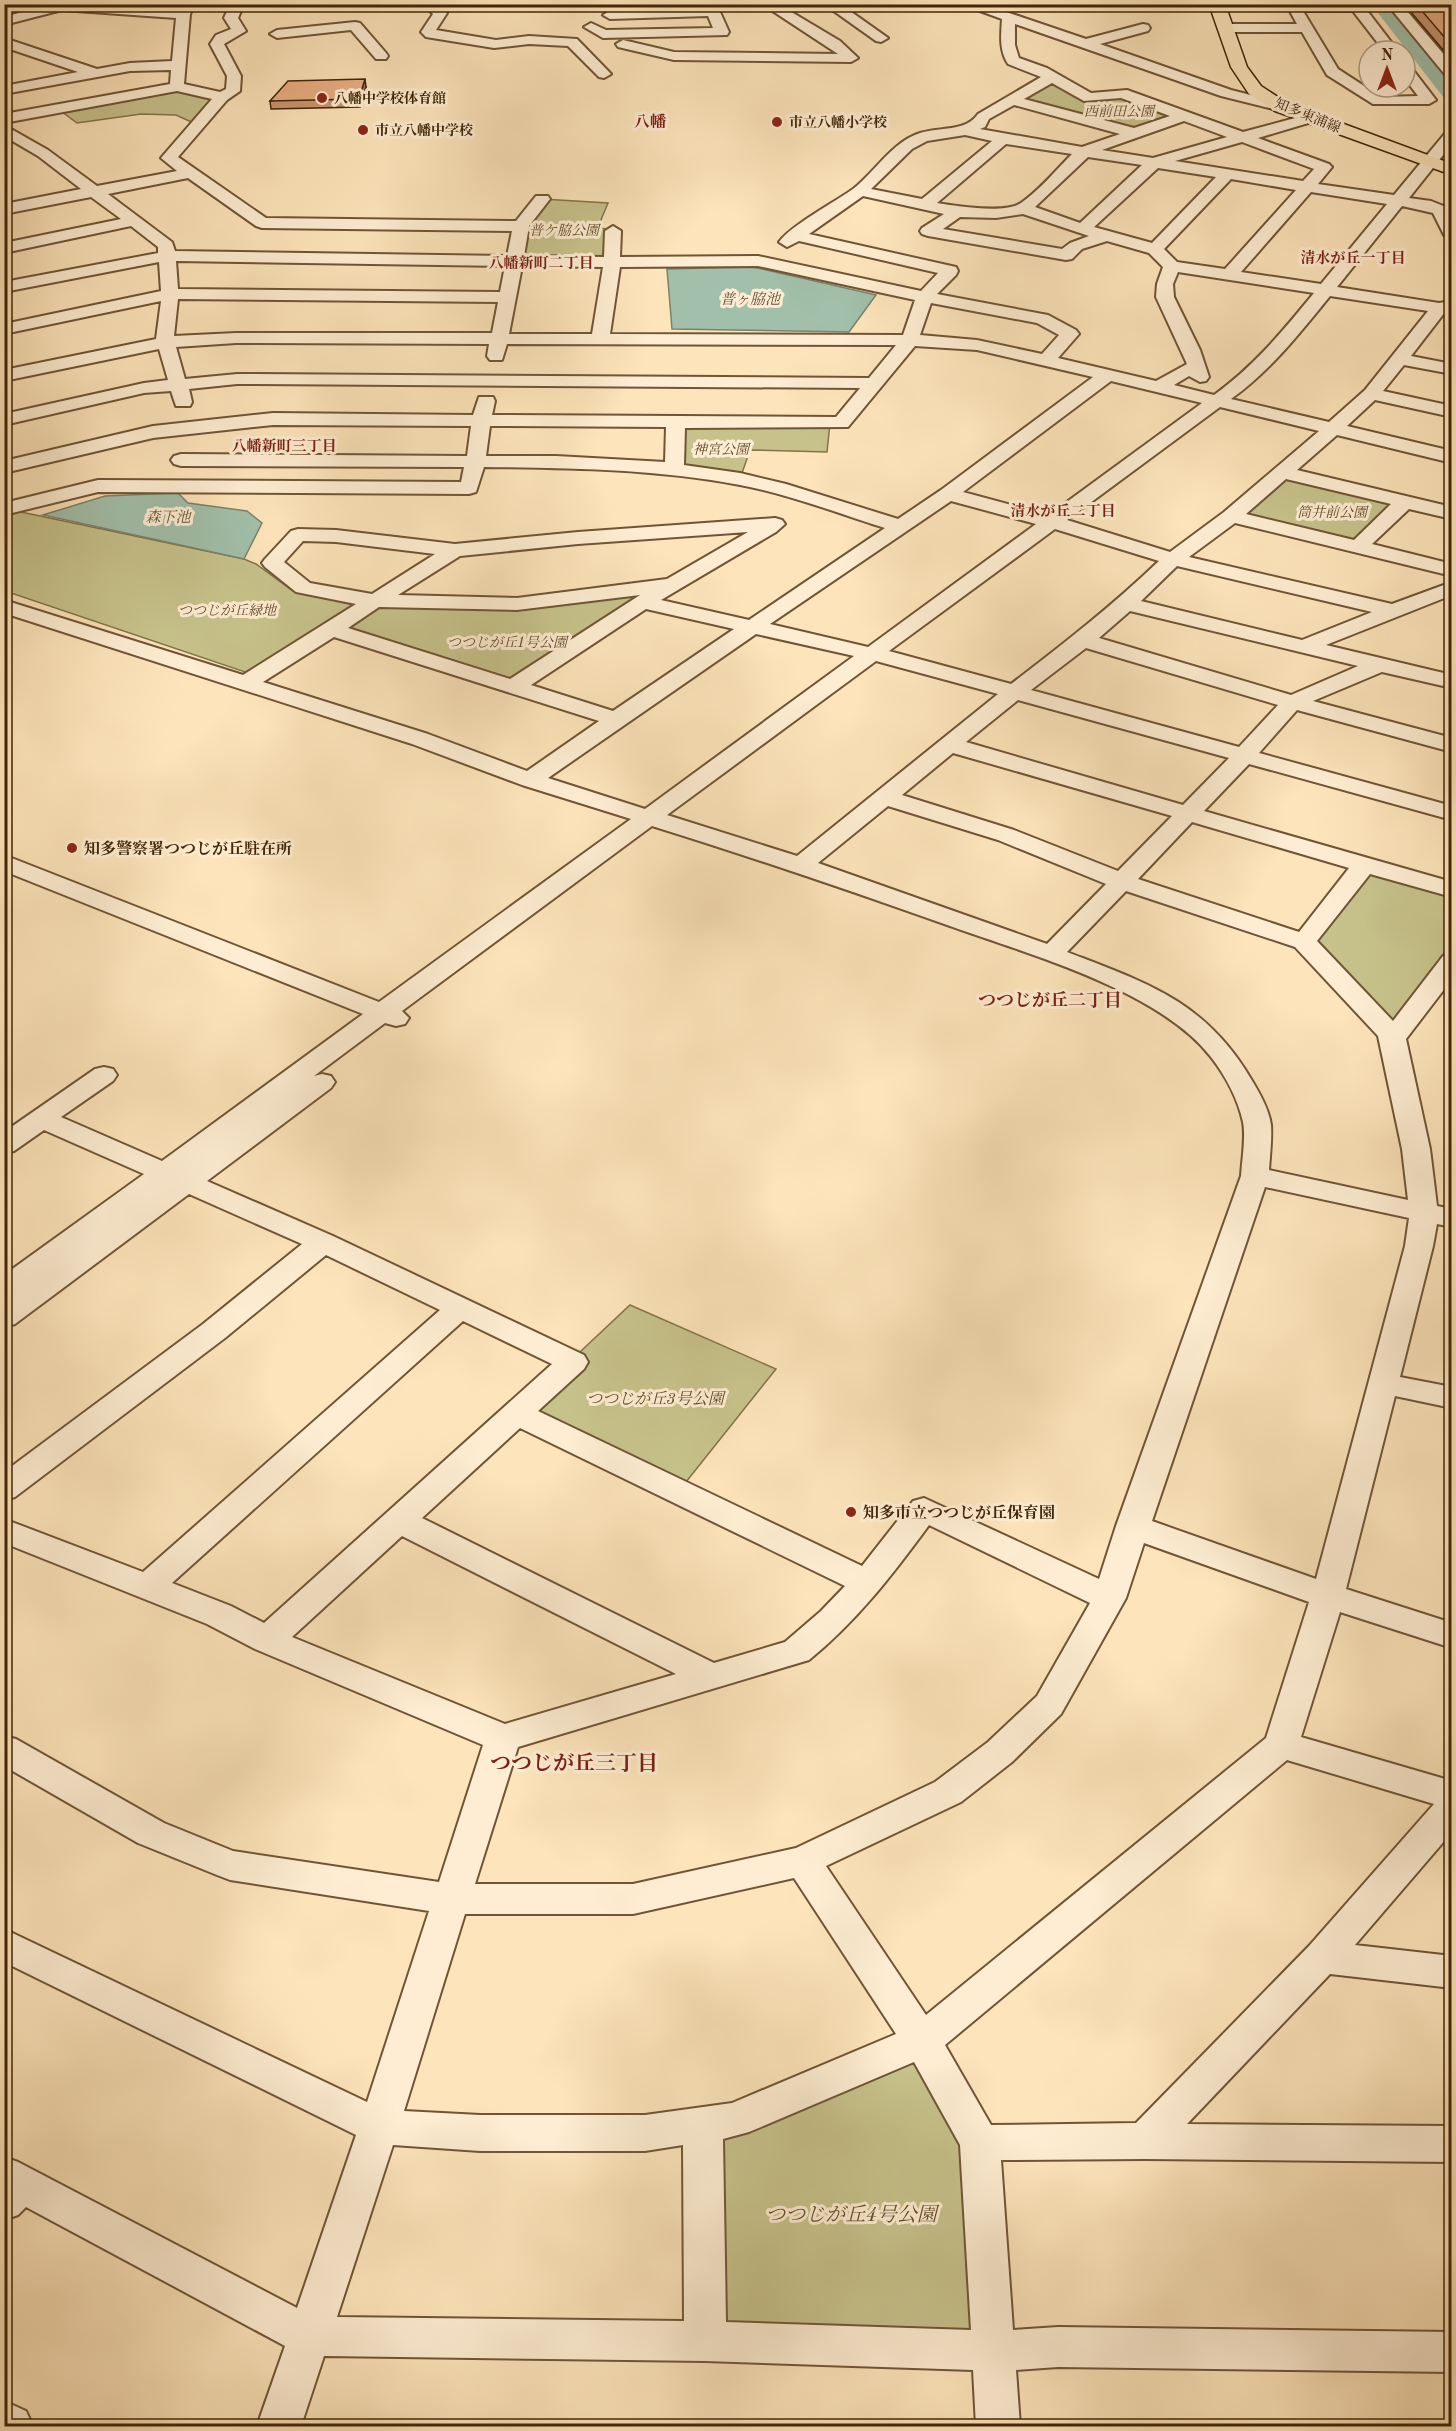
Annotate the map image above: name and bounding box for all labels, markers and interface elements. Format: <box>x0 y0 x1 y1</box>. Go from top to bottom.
north arrow <box>1357 39 1417 99</box>
text: N <box>1381 48 1394 64</box>
marker: 八幡中学校体育館 <box>315 91 329 105</box>
place label: 八幡中学校体育館 <box>334 91 446 106</box>
street label: 知多東浦線 <box>1273 95 1343 136</box>
park label: 西前田公園 <box>1084 104 1156 119</box>
district label: 八幡 <box>634 113 666 131</box>
marker: 市立八幡小学校 <box>770 115 784 129</box>
place label: 市立八幡小学校 <box>789 115 887 130</box>
marker: 市立八幡中学校 <box>356 123 370 137</box>
place label: 市立八幡中学校 <box>375 123 473 138</box>
park label: 普ケ脇公園 <box>529 223 601 238</box>
district label: 清水が丘一丁目 <box>1300 249 1406 267</box>
district label: 八幡新町二丁目 <box>488 255 594 272</box>
water label: 普ヶ脇池 <box>720 291 782 308</box>
district label: 八幡新町三丁目 <box>231 438 337 455</box>
park label: 神宮公園 <box>693 442 751 457</box>
district label: 清水が丘二丁目 <box>1010 502 1116 520</box>
park label: 筒井前公園 <box>1297 505 1369 520</box>
water label: 森下池 <box>145 509 192 526</box>
park label: つつじが丘緑地 <box>178 603 278 618</box>
park label: つつじが丘1号公園 <box>447 635 569 650</box>
place label: 知多警察署つつじが丘駐在所 <box>84 840 292 858</box>
marker: 知多警察署つつじが丘駐在所 <box>65 841 79 855</box>
district label: つつじが丘二丁目 <box>978 990 1122 1010</box>
park label: つつじが丘3号公園 <box>586 1390 727 1408</box>
place label: 知多市立つつじが丘保育園 <box>863 1504 1055 1522</box>
marker: 知多市立つつじが丘保育園 <box>844 1505 858 1519</box>
district label: つつじが丘三丁目 <box>490 1752 658 1775</box>
park label: つつじが丘4号公園 <box>765 2204 940 2226</box>

